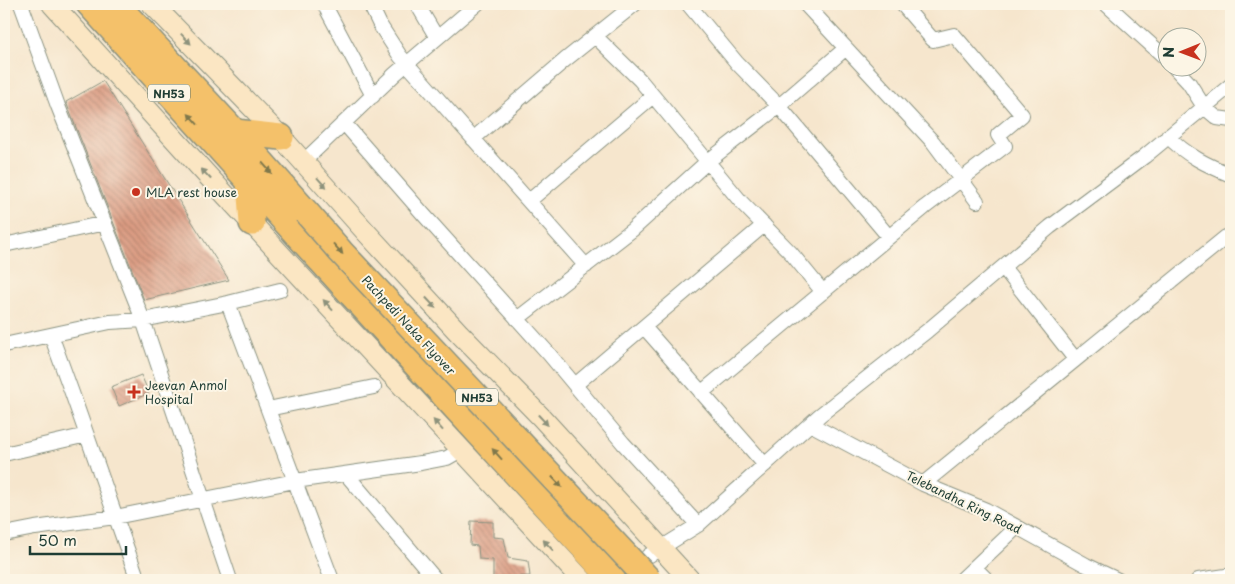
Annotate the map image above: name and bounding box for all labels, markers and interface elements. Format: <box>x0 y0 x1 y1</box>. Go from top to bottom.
north arrow <box>1158 28 1208 78</box>
one-way arrow <box>180 33 192 45</box>
text: N <box>1158 47 1179 58</box>
road number: NH53 <box>148 85 190 102</box>
one-way arrow <box>187 114 199 126</box>
one-way arrow <box>262 162 273 175</box>
one-way arrow <box>200 168 212 180</box>
one-way arrow <box>316 176 328 188</box>
place label: MLA rest house <box>146 183 237 201</box>
marker: MLA rest house <box>130 186 142 198</box>
one-way arrow <box>332 242 344 254</box>
street label: Pachpedi Naka Flyover <box>358 271 460 379</box>
one-way arrow <box>425 296 437 308</box>
one-way arrow <box>322 300 334 312</box>
place label: Jeevan Anmol Hospital <box>145 376 227 408</box>
marker: Jeevan Anmol Hospital <box>127 385 141 399</box>
road number: NH53 <box>456 388 498 406</box>
one-way arrow <box>538 414 549 427</box>
one-way arrow <box>432 420 444 432</box>
one-way arrow <box>491 449 503 461</box>
street label: Telebandha Ring Road <box>903 466 1025 538</box>
one-way arrow <box>551 476 563 488</box>
scale bar <box>30 524 126 556</box>
text: 50 m <box>38 528 77 551</box>
one-way arrow <box>542 539 554 551</box>

